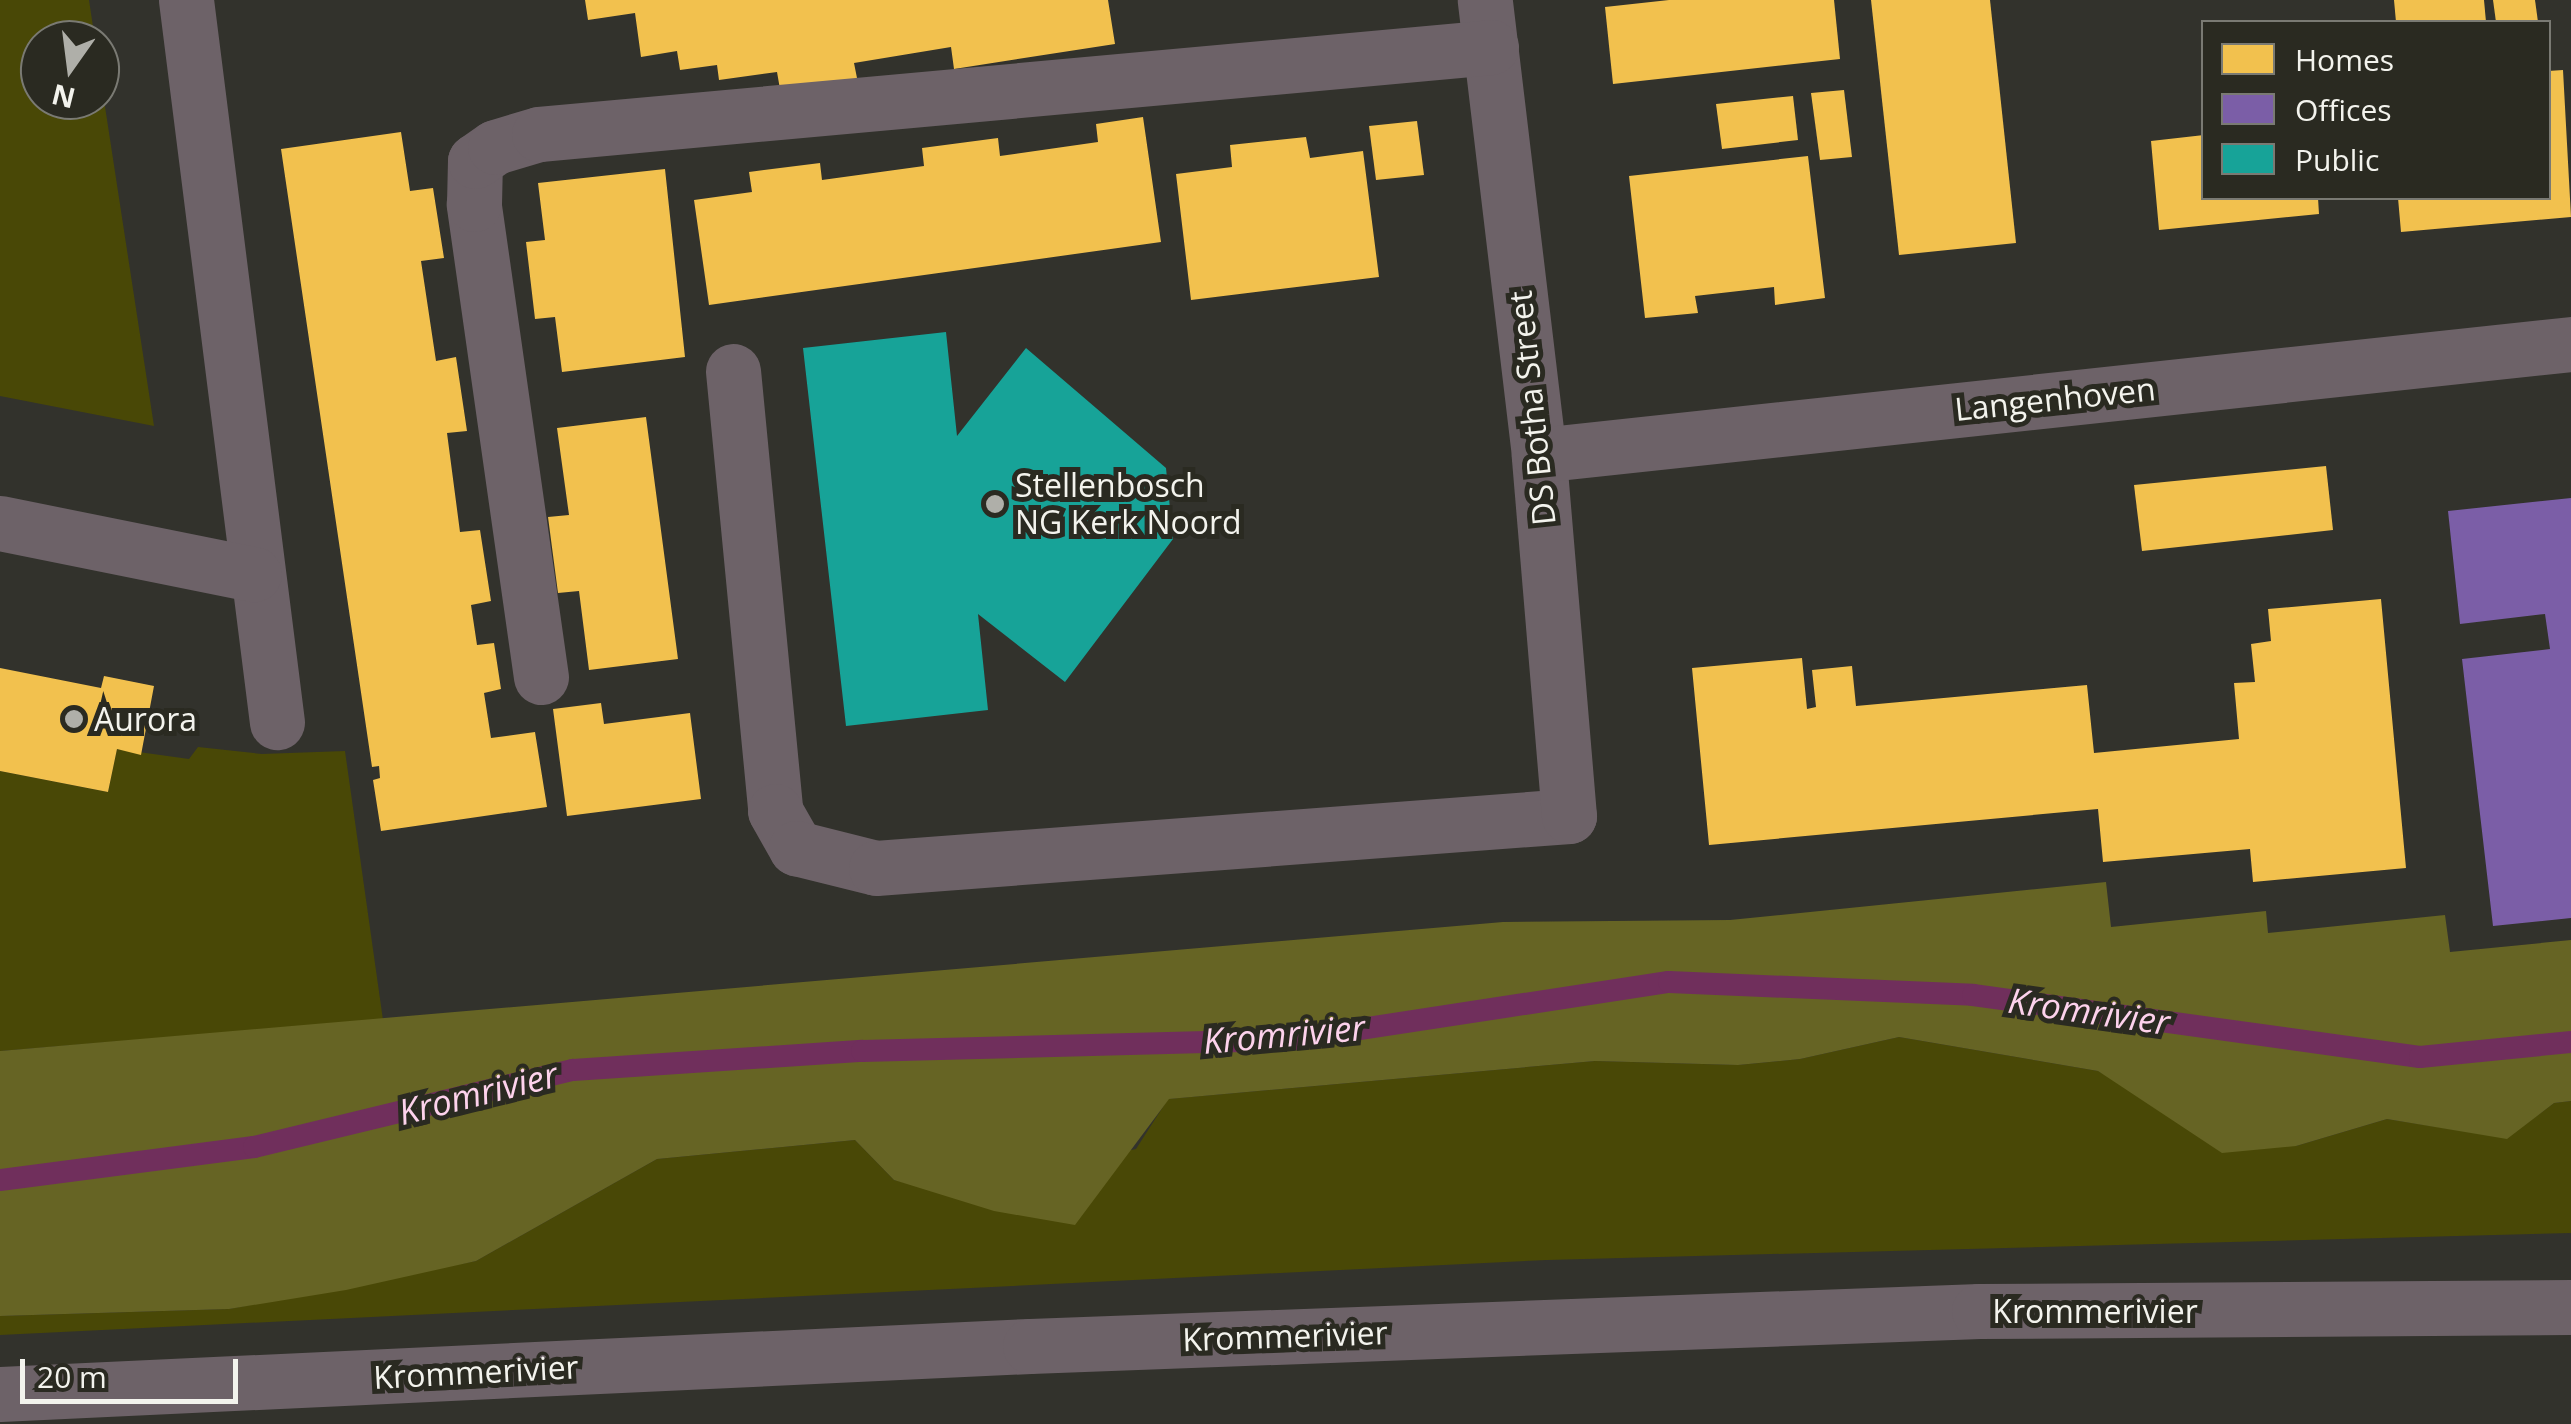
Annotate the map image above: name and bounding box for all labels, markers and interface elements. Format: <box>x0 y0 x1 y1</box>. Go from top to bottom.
north arrow <box>20 20 120 120</box>
legend <box>2201 20 2551 200</box>
text: Homes <box>2295 39 2394 80</box>
text: N <box>48 76 79 118</box>
text: Offices <box>2295 89 2392 130</box>
text: Public <box>2295 139 2379 180</box>
street label: DS Botha Street <box>1501 289 1563 527</box>
street label: Langenhoven <box>1953 369 2157 429</box>
place label: Stellenbosch NG Kerk Noord <box>1015 467 1242 542</box>
marker: Stellenbosch NG Kerk Noord <box>984 493 1006 515</box>
place label: Aurora <box>94 700 197 738</box>
marker: Aurora <box>63 708 85 730</box>
water label: Kromrivier <box>2006 979 2172 1043</box>
water label: Kromrivier <box>1201 1006 1367 1062</box>
water label: Kromrivier <box>394 1053 562 1133</box>
street label: Krommerivier <box>1992 1292 2198 1330</box>
street label: Krommerivier <box>1182 1313 1388 1359</box>
scale bar <box>25 1339 242 1401</box>
street label: Krommerivier <box>372 1347 580 1397</box>
text: 20 m <box>37 1356 107 1397</box>

